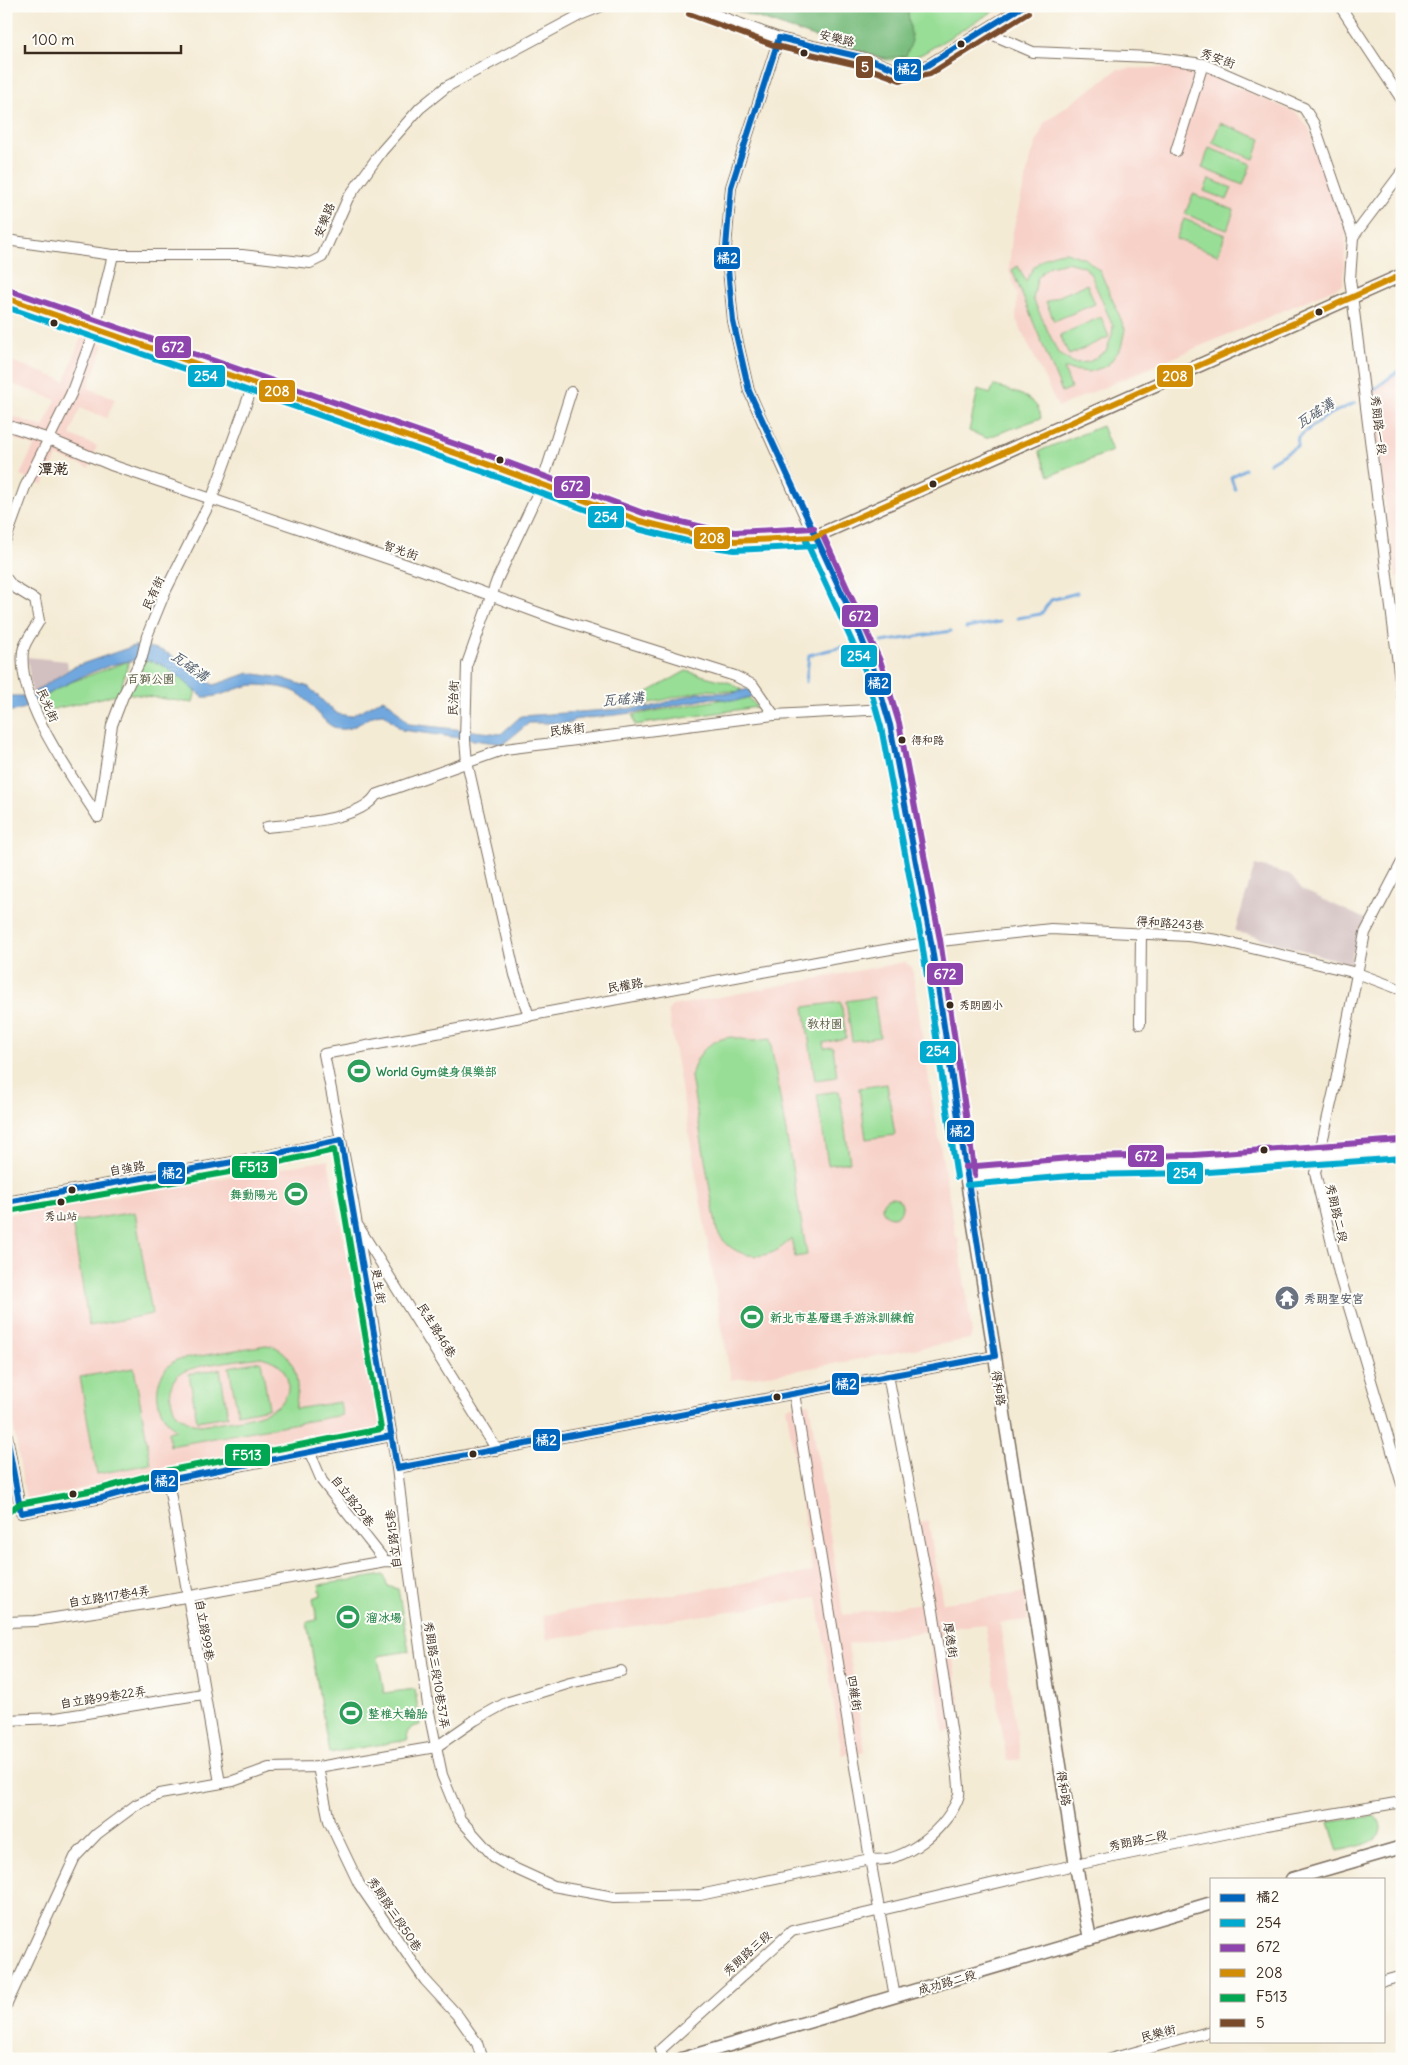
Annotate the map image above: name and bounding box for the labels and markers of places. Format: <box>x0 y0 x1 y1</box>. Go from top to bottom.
unlabelled marker <box>956 39 966 49</box>
unlabelled marker <box>799 48 809 58</box>
unlabelled marker <box>1314 307 1324 317</box>
unlabelled marker <box>49 318 59 328</box>
unlabelled marker <box>495 455 505 465</box>
unlabelled marker <box>928 479 938 489</box>
place label: 得和路 <box>911 733 944 747</box>
marker: 得和路 <box>897 735 907 745</box>
place label: 秀朗國小 <box>959 998 1003 1012</box>
marker: 秀朗國小 <box>945 1000 955 1010</box>
sports icon: World Gym健身俱樂部 <box>346 1058 372 1084</box>
place label: World Gym健身俱樂部 <box>376 1064 497 1080</box>
unlabelled marker <box>1259 1145 1269 1155</box>
sports icon: 舞動陽光 <box>283 1181 309 1207</box>
unlabelled marker <box>67 1185 77 1195</box>
place label: 舞動陽光 <box>230 1187 278 1202</box>
marker: 秀山站 <box>56 1197 66 1207</box>
place label: 秀山站 <box>45 1209 78 1223</box>
temple icon: 秀朗聖安宮 <box>1274 1285 1300 1311</box>
place label: 秀朗聖安宮 <box>1304 1291 1364 1306</box>
sports icon: 新北市基層選手游泳訓練館 <box>739 1304 765 1330</box>
place label: 新北市基層選手游泳訓練館 <box>770 1310 915 1325</box>
unlabelled marker <box>772 1392 782 1402</box>
unlabelled marker <box>468 1449 478 1459</box>
unlabelled marker <box>68 1489 78 1499</box>
sports icon: 溜冰場 <box>335 1604 361 1630</box>
place label: 溜冰場 <box>366 1610 402 1625</box>
sports icon: 整椎大輪胎 <box>338 1700 364 1726</box>
place label: 整椎大輪胎 <box>368 1706 428 1721</box>

